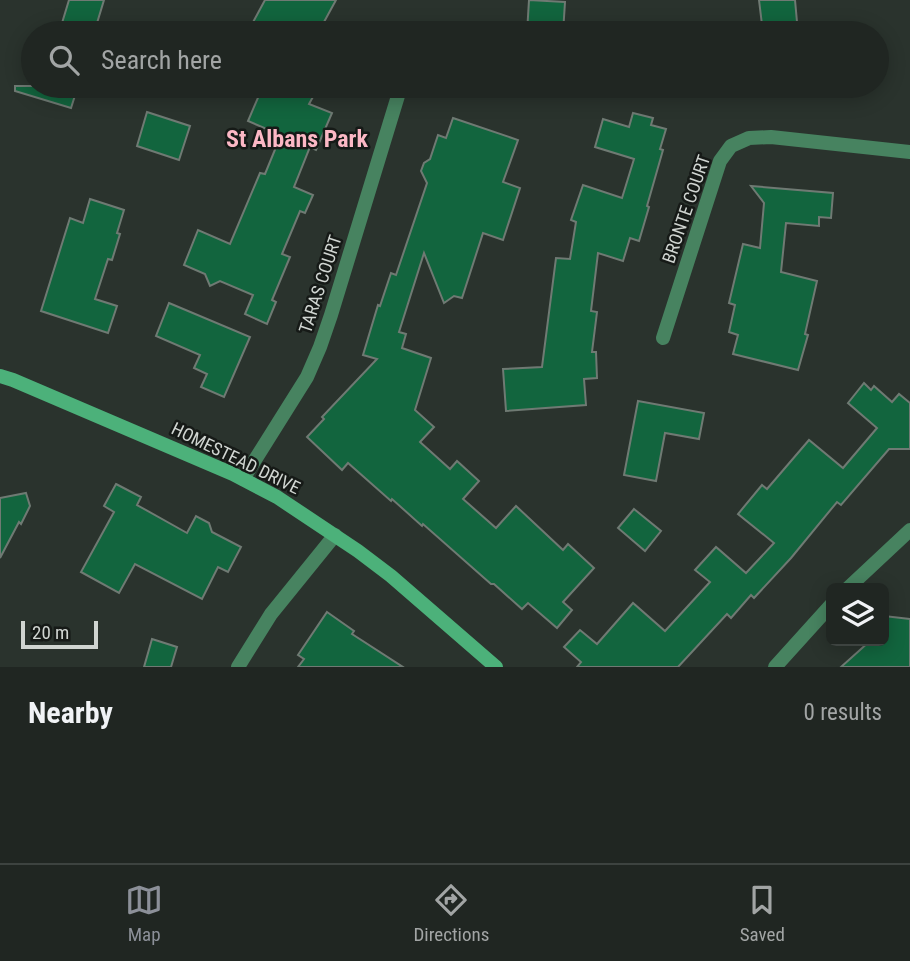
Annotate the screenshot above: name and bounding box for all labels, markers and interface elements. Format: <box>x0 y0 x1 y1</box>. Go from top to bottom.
search box <box>21 21 889 98</box>
icon: search <box>45 41 83 79</box>
text: Search here <box>101 45 222 75</box>
district label: St Albans Park <box>226 125 368 153</box>
street label: BRONTE COURT <box>658 152 714 266</box>
street label: TARAS COURT <box>294 232 346 336</box>
street label: HOMESTEAD DRIVE <box>168 418 304 498</box>
map controls <box>826 583 889 646</box>
button: layers <box>826 583 889 646</box>
scale bar <box>21 618 98 650</box>
text: 20 m <box>32 621 69 644</box>
text: Nearby <box>28 695 113 730</box>
text: 0 results <box>804 699 882 726</box>
tab: Map <box>125 881 163 946</box>
tab: Directions <box>413 881 489 946</box>
tab: Saved <box>740 881 785 946</box>

